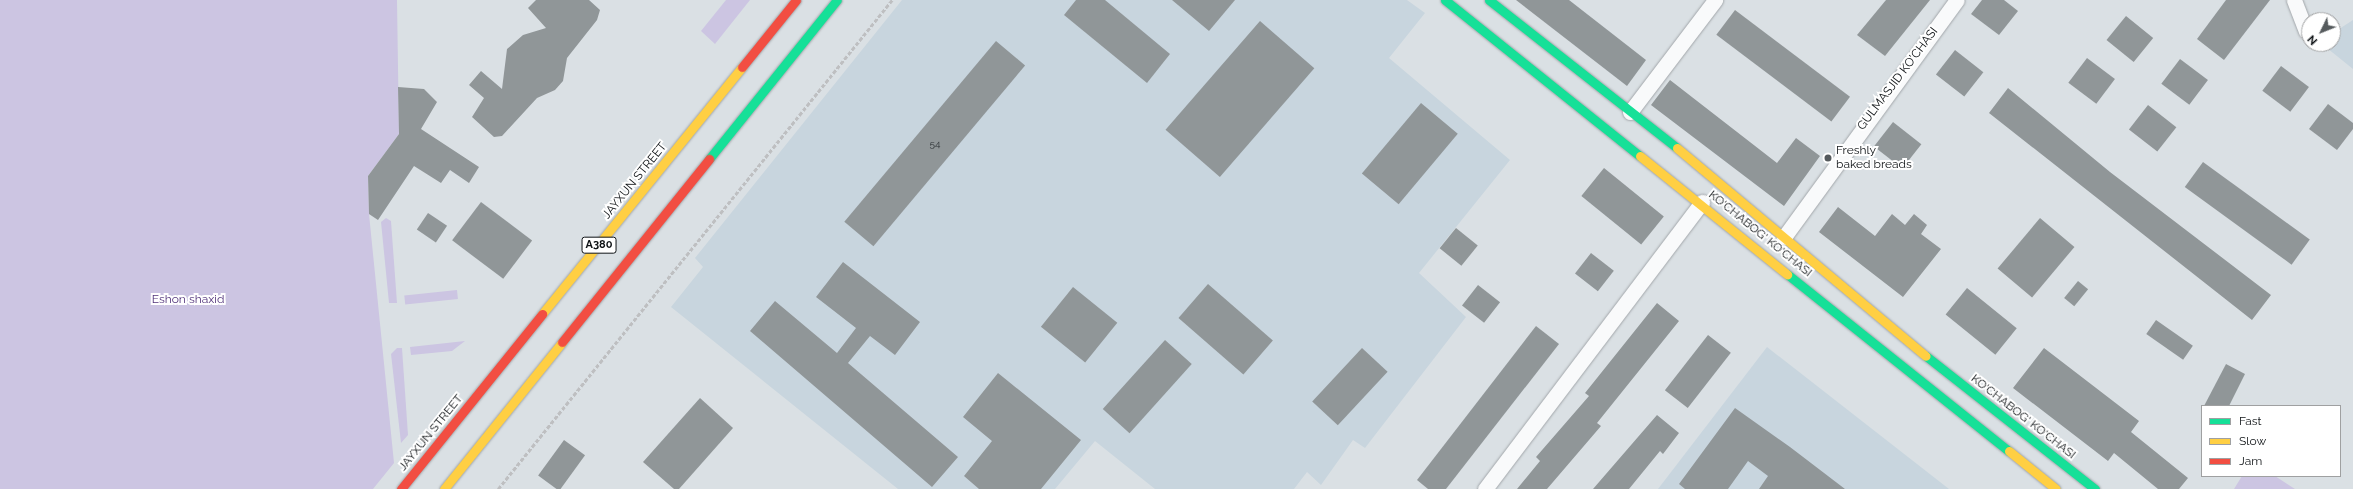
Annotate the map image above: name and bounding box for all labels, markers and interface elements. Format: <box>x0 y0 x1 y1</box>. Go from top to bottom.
north arrow <box>2301 12 2341 52</box>
street label: GULMASJID KO'CHASI <box>1855 25 1941 133</box>
text: N <box>2305 32 2320 47</box>
house number: 54 <box>930 138 940 150</box>
street label: JAYXUN STREET <box>600 140 670 222</box>
place label: Freshly baked breads <box>1836 144 1912 172</box>
marker: Freshly baked breads <box>1823 153 1833 163</box>
street label: KO‘CHABOG‘ KO‘CHASI <box>1705 188 1815 280</box>
road number: A380 <box>581 236 617 254</box>
park label: Eshon shaxid <box>152 293 224 307</box>
street label: KO‘CHABOG‘ KO‘CHASI <box>1968 372 2078 462</box>
street label: JAYXUN STREET <box>396 392 466 474</box>
legend <box>2201 405 2341 477</box>
text: Fast <box>2239 414 2262 428</box>
text: Slow <box>2239 434 2266 448</box>
text: Jam <box>2239 454 2262 468</box>

